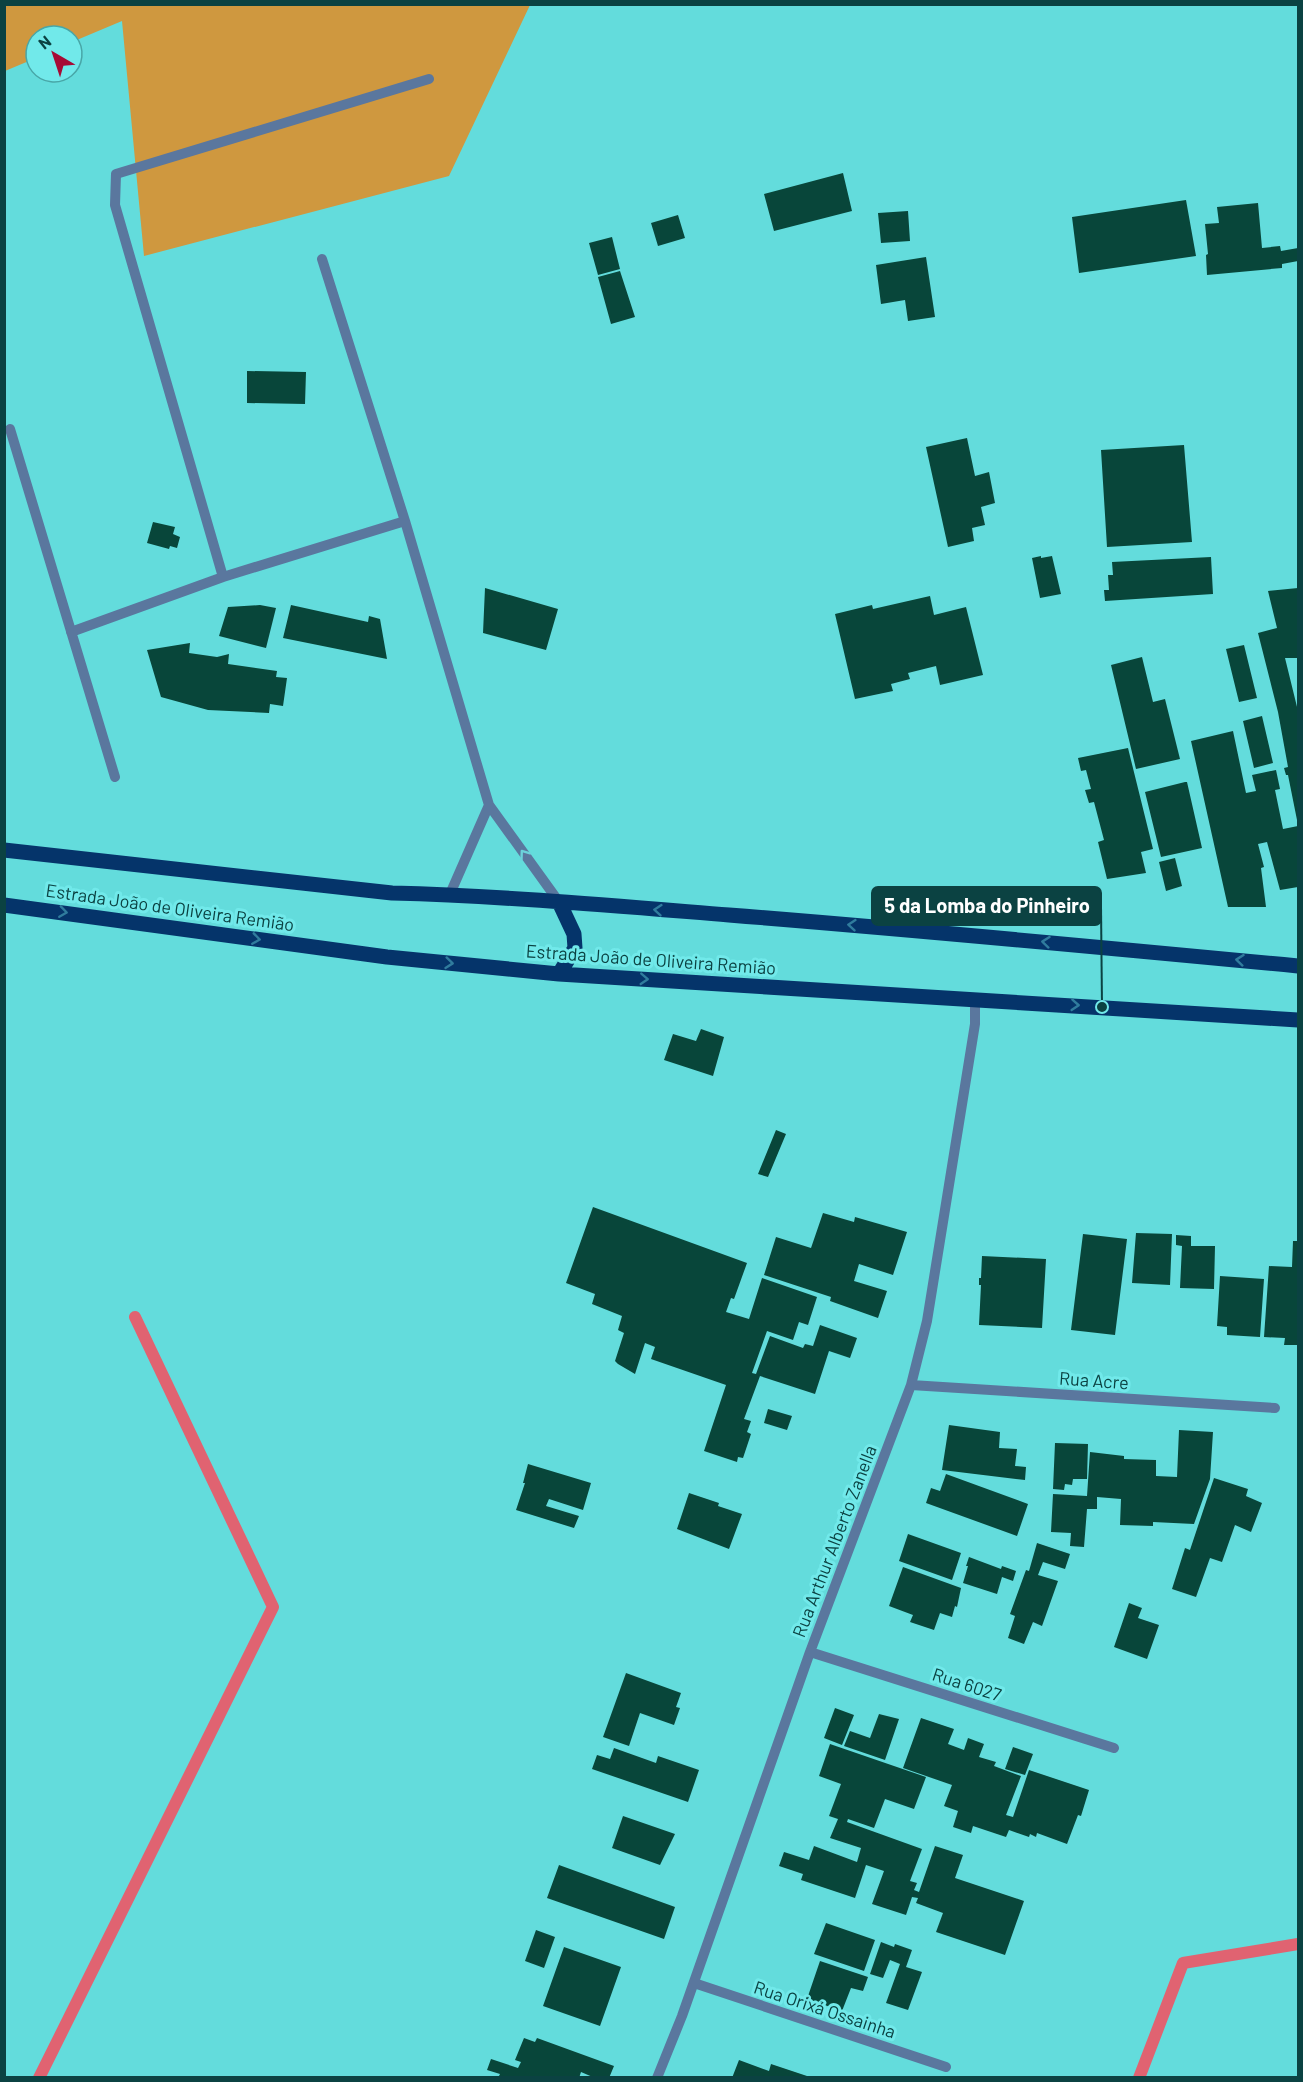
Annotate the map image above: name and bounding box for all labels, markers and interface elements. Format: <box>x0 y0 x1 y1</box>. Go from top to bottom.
north arrow <box>24 24 84 84</box>
text: N <box>34 31 54 53</box>
one-way arrow <box>521 850 532 861</box>
street label: Estrada João de Oliveira Remião <box>44 879 296 935</box>
callout: 5 da Lomba do Pinheiro <box>872 887 1101 925</box>
text: 5 da Lomba do Pinheiro <box>884 893 1090 917</box>
one-way arrow <box>653 903 662 916</box>
one-way arrow <box>58 906 67 918</box>
one-way arrow <box>847 919 856 932</box>
one-way arrow <box>251 932 260 944</box>
one-way arrow <box>1042 936 1051 949</box>
street label: Estrada João de Oliveira Remião <box>525 939 777 979</box>
one-way arrow <box>1236 954 1245 967</box>
one-way arrow <box>445 956 454 969</box>
one-way arrow <box>639 972 648 985</box>
one-way arrow <box>1071 998 1080 1011</box>
street label: Rua Acre <box>1059 1367 1129 1393</box>
street label: Rua Arthur Alberto Zanella <box>787 1442 881 1640</box>
street label: Rua 6027 <box>930 1663 1005 1706</box>
street label: Rua Orixá Ossainha <box>751 1976 899 2042</box>

